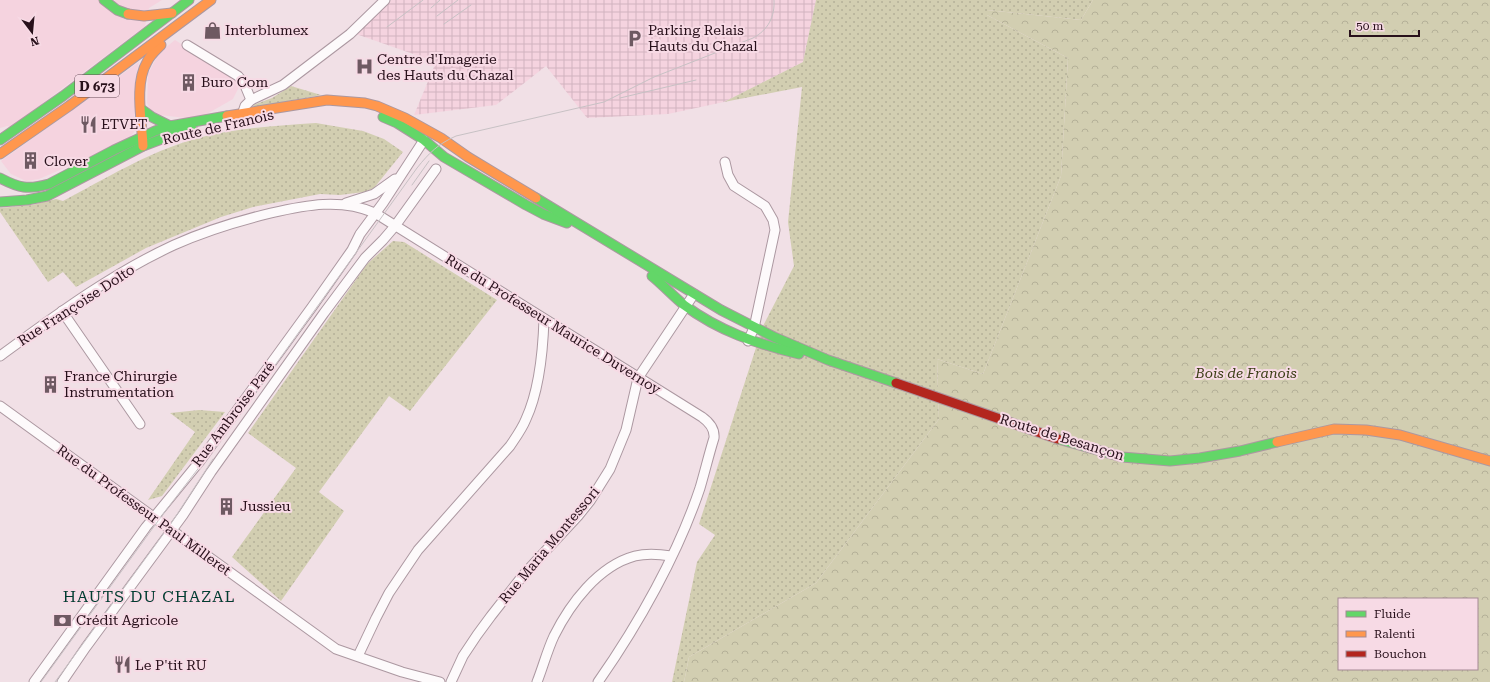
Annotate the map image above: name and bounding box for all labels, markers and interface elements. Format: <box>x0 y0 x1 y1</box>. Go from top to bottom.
north arrow <box>12 12 52 52</box>
scale bar <box>1350 12 1419 38</box>
text: 50 m <box>1356 19 1383 33</box>
shop icon: Interblumex <box>202 20 222 40</box>
place label: Interblumex <box>225 22 308 38</box>
place label: Parking Relais Hauts du Chazal <box>648 22 758 54</box>
parking icon: Parking Relais Hauts du Chazal <box>625 28 645 48</box>
text: N <box>28 34 40 49</box>
place label: Centre d'Imagerie des Hauts du Chazal <box>377 51 514 83</box>
hospital icon: Centre d'Imagerie des Hauts du Chazal <box>354 57 374 77</box>
building icon: Buro Com <box>178 72 198 92</box>
place label: Buro Com <box>201 74 268 90</box>
road number: D 673 <box>75 75 119 97</box>
street label: Route de Franois <box>161 106 276 148</box>
restaurant icon: ETVET <box>78 114 98 134</box>
place label: ETVET <box>101 116 147 132</box>
building icon: Clover <box>21 151 41 171</box>
place label: Clover <box>44 153 88 169</box>
street label: Rue du Professeur Maurice Duvernoy <box>442 251 664 398</box>
street label: Rue Françoise Dolto <box>15 261 137 349</box>
street label: Rue Ambroise Paré <box>188 358 278 469</box>
park label: Bois de Franois <box>1194 365 1297 381</box>
place label: France Chirurgie Instrumentation <box>64 368 178 400</box>
building icon: France Chirurgie Instrumentation <box>41 374 61 394</box>
street label: Route de Besançon <box>998 410 1126 464</box>
street label: Rue du Professeur Paul Milleret <box>54 441 234 579</box>
street label: Rue Maria Montessori <box>496 483 603 607</box>
building icon: Jussieu <box>217 496 237 516</box>
place label: Jussieu <box>240 498 291 514</box>
district label: HAUTS DU CHAZAL <box>63 587 235 606</box>
legend <box>1338 598 1478 670</box>
text: Fluide <box>1374 607 1411 621</box>
bank icon: Crédit Agricole <box>53 610 73 630</box>
place label: Crédit Agricole <box>76 612 179 628</box>
text: Ralenti <box>1374 627 1415 641</box>
text: Bouchon <box>1374 647 1427 661</box>
restaurant icon: Le P'tit RU <box>112 655 132 675</box>
place label: Le P'tit RU <box>135 657 207 673</box>

